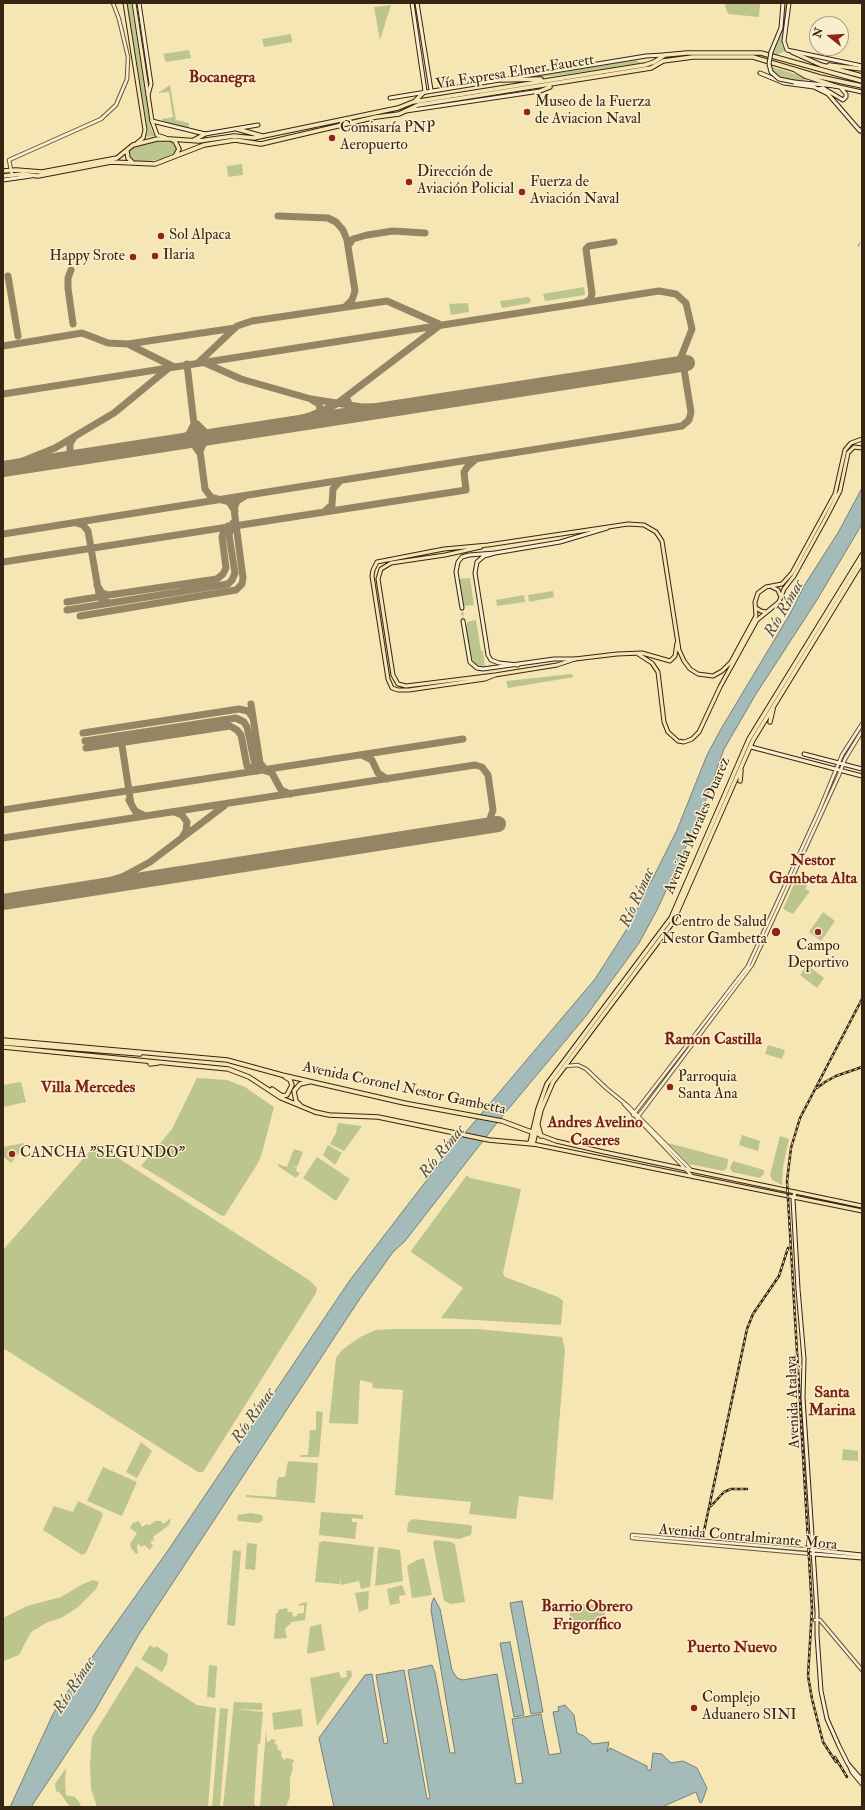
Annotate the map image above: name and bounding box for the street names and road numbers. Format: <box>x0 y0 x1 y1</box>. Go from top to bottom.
street label: Vía Expresa Elmer Faucett <box>434 52 596 94</box>
street label: Avenida Morales Duarez <box>661 755 735 897</box>
street label: Avenida Coronel Nestor Gambetta <box>301 1059 507 1119</box>
street label: Avenida Atalaya <box>783 1355 805 1449</box>
street label: Avenida Contralmirante Mora <box>658 1521 838 1555</box>

